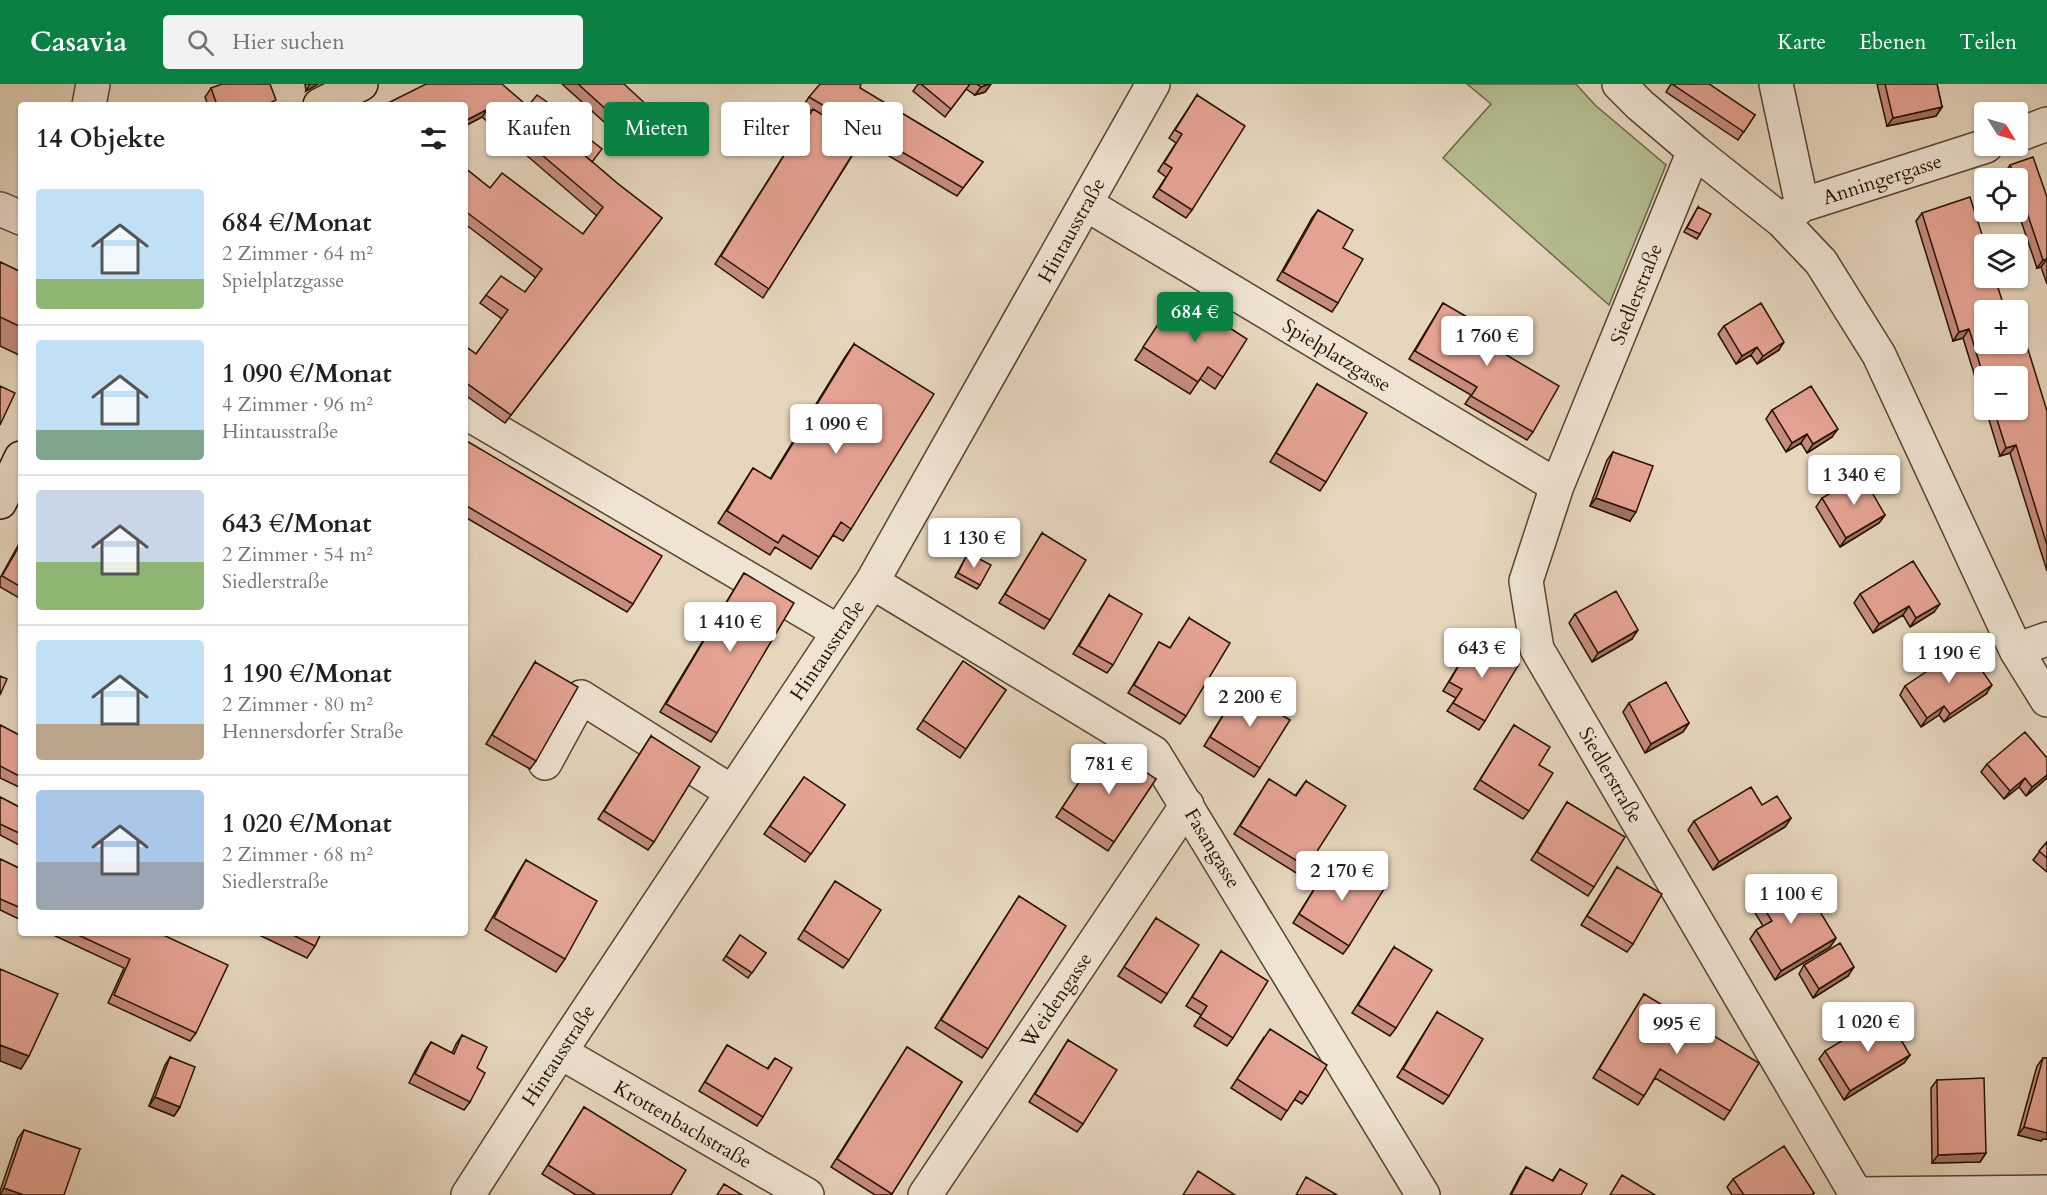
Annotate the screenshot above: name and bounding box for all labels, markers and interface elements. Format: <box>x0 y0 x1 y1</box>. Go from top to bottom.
search box <box>163 15 583 69</box>
text: Casavia <box>30 23 127 61</box>
icon: search <box>184 26 217 59</box>
text: Hier suchen <box>232 27 345 57</box>
text: Karte <box>1778 28 1826 57</box>
text: Ebenen <box>1859 28 1926 57</box>
text: Teilen <box>1959 28 2017 57</box>
chip: Kaufen <box>486 102 592 156</box>
chip: Mieten <box>604 102 709 156</box>
chip: Filter <box>721 102 810 156</box>
chip: Neu <box>822 102 903 156</box>
north arrow <box>1974 102 2028 156</box>
map controls <box>1974 102 2028 420</box>
text: 14 Objekte <box>36 121 166 156</box>
icon: filters <box>417 122 450 155</box>
street label: Anningergasse <box>1819 147 1945 211</box>
button: locate <box>1974 168 2028 222</box>
street label: Hintausstraße <box>1031 173 1111 288</box>
text: 684 €/Monat <box>222 205 371 240</box>
icon: home <box>84 213 156 285</box>
button: layers <box>1974 234 2028 288</box>
text: 2 Zimmer · 64 m² <box>222 240 373 267</box>
street label: Siedlerstraße <box>1604 240 1669 349</box>
text: Spielplatzgasse <box>222 267 344 294</box>
pin: 684 € <box>1153 292 1237 343</box>
text: 684 € <box>1171 298 1219 325</box>
button: + <box>1974 300 2028 354</box>
street label: Spielplatzgasse <box>1277 312 1396 399</box>
pin: 1 760 € <box>1432 316 1542 367</box>
text: 1 760 € <box>1455 322 1519 349</box>
text: 1 090 €/Monat <box>222 356 392 391</box>
icon: home <box>84 364 156 436</box>
button: − <box>1974 366 2028 420</box>
text: 4 Zimmer · 96 m² <box>222 391 373 418</box>
pin: 1 090 € <box>781 404 891 455</box>
text: 1 090 € <box>804 410 868 437</box>
text: Hintausstraße <box>222 418 338 445</box>
pin: 1 340 € <box>1799 455 1909 506</box>
text: 1 340 € <box>1822 461 1886 488</box>
text: 643 €/Monat <box>222 506 371 541</box>
icon: home <box>84 514 156 586</box>
pin: 1 130 € <box>919 518 1029 569</box>
text: 1 130 € <box>942 524 1006 551</box>
text: 2 Zimmer · 54 m² <box>222 541 373 568</box>
text: Siedlerstraße <box>222 568 329 595</box>
street label: Hintausstraße <box>784 595 871 706</box>
pin: 1 410 € <box>675 602 785 653</box>
text: 1 410 € <box>698 608 762 635</box>
pin: 643 € <box>1440 628 1524 679</box>
pin: 1 190 € <box>1894 633 2004 684</box>
text: 643 € <box>1458 634 1506 661</box>
text: 1 190 € <box>1917 639 1981 666</box>
text: 1 190 €/Monat <box>222 656 392 691</box>
icon: home <box>84 664 156 736</box>
pin: 2 200 € <box>1195 677 1305 728</box>
text: 2 200 € <box>1218 683 1282 710</box>
text: 2 Zimmer · 80 m² <box>222 691 373 718</box>
text: Hennersdorfer Straße <box>222 718 403 745</box>
street label: Siedlerstraße <box>1572 722 1649 828</box>
pin: 781 € <box>1067 744 1151 795</box>
text: 781 € <box>1085 750 1133 777</box>
street label: Fasangasse <box>1178 803 1247 893</box>
text: 1 020 €/Monat <box>222 806 392 841</box>
icon: home <box>84 814 156 886</box>
text: 2 Zimmer · 68 m² <box>222 841 373 868</box>
pin: 2 170 € <box>1287 851 1397 902</box>
text: 2 170 € <box>1310 857 1374 884</box>
text: Siedlerstraße <box>222 868 329 895</box>
pin: 1 100 € <box>1736 874 1846 925</box>
text: 1 100 € <box>1759 880 1823 907</box>
street label: Weidengasse <box>1014 947 1098 1054</box>
street label: Hintausstraße <box>515 999 601 1111</box>
pin: 1 020 € <box>1813 1002 1923 1053</box>
pin: 995 € <box>1635 1004 1719 1055</box>
text: 1 020 € <box>1836 1008 1900 1035</box>
text: 995 € <box>1653 1010 1701 1037</box>
street label: Krottenbachstraße <box>609 1074 757 1175</box>

